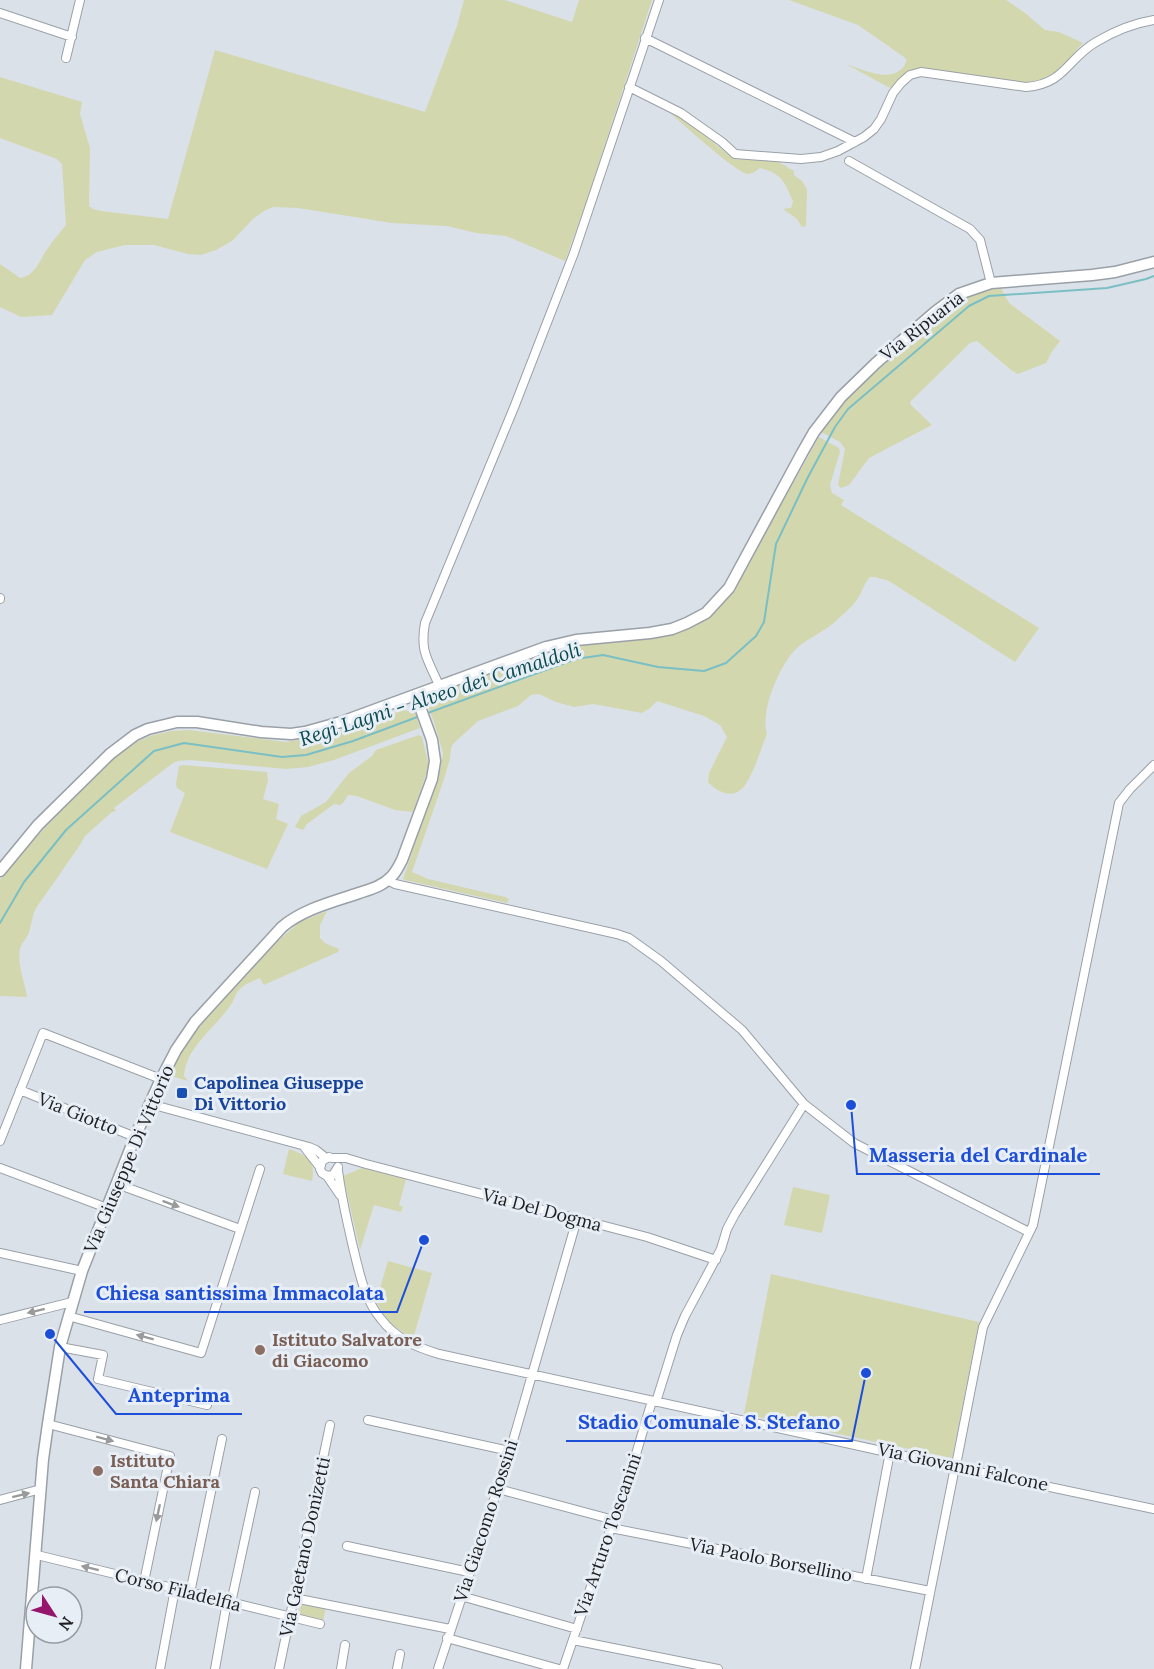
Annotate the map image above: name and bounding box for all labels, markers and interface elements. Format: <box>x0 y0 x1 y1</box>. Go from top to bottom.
street label: Via Ripuaria <box>874 286 968 366</box>
water label: Regi Lagni - Alveo dei Camaldoli <box>296 636 584 751</box>
street label: Via Giuseppe Di Vittorio <box>78 1061 179 1257</box>
place label: Capolinea Giuseppe Di Vittorio <box>194 1071 364 1115</box>
marker: Capolinea Giuseppe Di Vittorio <box>175 1086 189 1100</box>
street label: Via Giotto <box>34 1087 122 1140</box>
callout: Masseria del Cardinale <box>857 1136 1100 1174</box>
text: Masseria del Cardinale <box>869 1142 1087 1167</box>
street label: Via Del Dogma <box>479 1182 604 1236</box>
one-way arrow <box>163 1199 181 1209</box>
callout: Chiesa santissima Immacolata <box>84 1274 397 1312</box>
text: Chiesa santissima Immacolata <box>96 1280 385 1305</box>
one-way arrow <box>27 1307 45 1317</box>
place label: Istituto Salvatore di Giacomo <box>272 1328 422 1372</box>
one-way arrow <box>136 1332 154 1342</box>
marker: Istituto Salvatore di Giacomo <box>253 1343 267 1357</box>
callout: Anteprima <box>116 1376 242 1414</box>
text: Anteprima <box>128 1382 230 1407</box>
callout: Stadio Comunale S. Stefano <box>566 1403 852 1441</box>
text: Stadio Comunale S. Stefano <box>578 1409 840 1434</box>
one-way arrow <box>95 1434 114 1444</box>
street label: Via Giacomo Rossini <box>448 1437 523 1606</box>
street label: Via Giovanni Falcone <box>875 1437 1051 1496</box>
place label: Istituto Santa Chiara <box>110 1449 221 1493</box>
street label: Via Arturo Toscanini <box>569 1450 646 1620</box>
street label: Via Gaetano Donizetti <box>274 1455 335 1640</box>
marker: Istituto Santa Chiara <box>91 1464 105 1478</box>
one-way arrow <box>11 1489 30 1499</box>
one-way arrow <box>153 1504 162 1523</box>
street label: Via Paolo Borsellino <box>687 1532 854 1587</box>
one-way arrow <box>81 1563 99 1573</box>
street label: Corso Filadelfia <box>113 1563 244 1616</box>
north arrow <box>24 1585 84 1645</box>
text: N <box>54 1613 78 1635</box>

